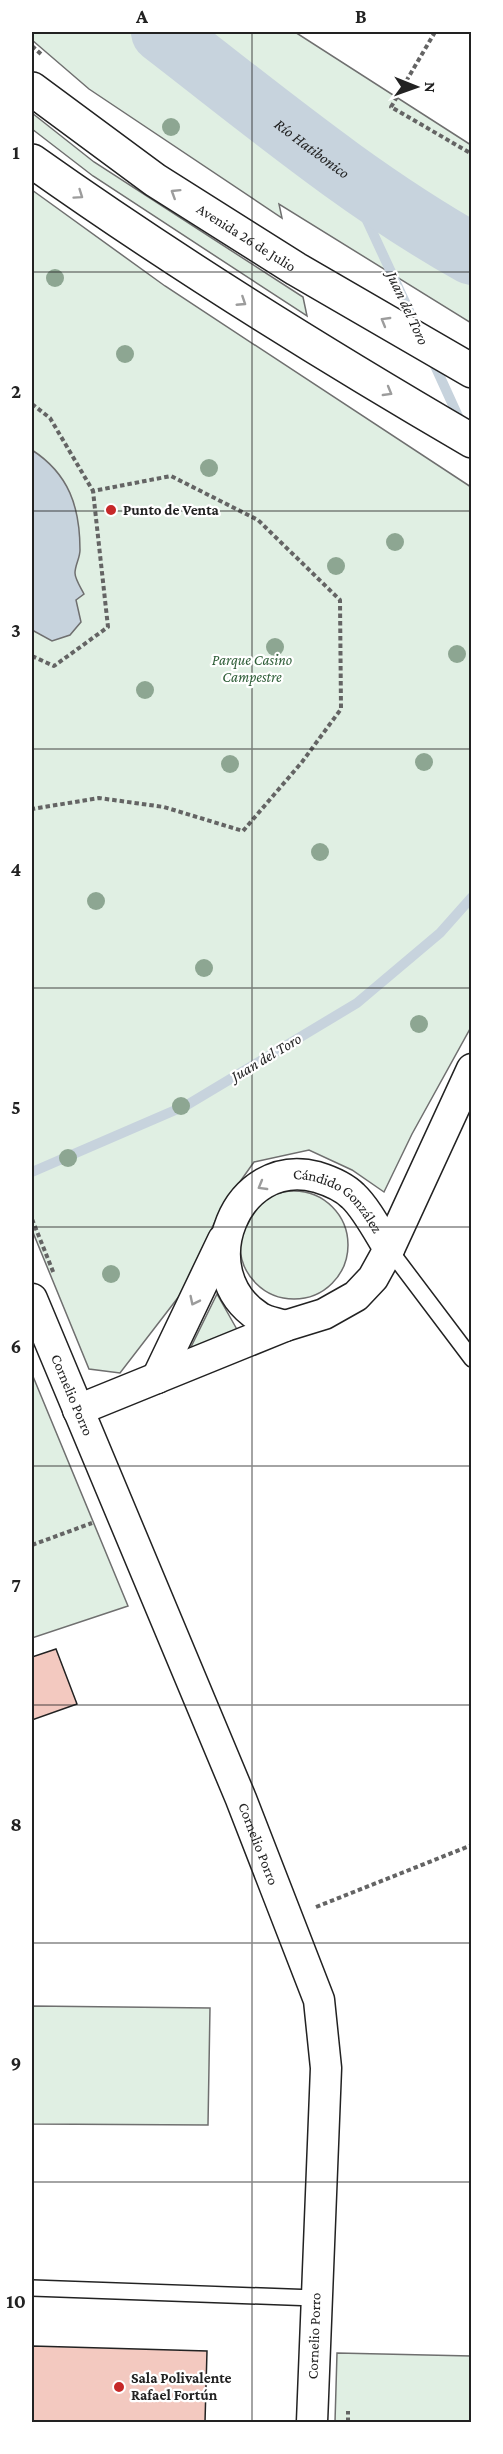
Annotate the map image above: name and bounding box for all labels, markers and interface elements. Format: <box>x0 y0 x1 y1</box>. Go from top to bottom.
text: A <box>135 5 149 27</box>
text: B <box>355 5 367 27</box>
north arrow <box>386 57 446 117</box>
text: N <box>422 82 439 93</box>
water label: Río Hatibonico <box>272 115 353 181</box>
text: 1 <box>12 141 20 163</box>
one-way arrow <box>73 187 84 198</box>
one-way arrow <box>171 188 181 200</box>
street label: Avenida 26 de Julio <box>194 200 299 275</box>
water label: Juan del Toro <box>381 266 432 348</box>
one-way arrow <box>236 294 246 306</box>
one-way arrow <box>381 316 391 328</box>
text: 2 <box>11 380 21 402</box>
one-way arrow <box>382 385 392 396</box>
place label: Punto de Venta <box>123 502 220 518</box>
marker: Punto de Venta <box>104 503 118 517</box>
text: 3 <box>11 619 21 641</box>
park label: Parque Casino Campestre <box>212 652 292 686</box>
text: 4 <box>11 858 22 880</box>
water label: Juan del Toro <box>225 1029 305 1087</box>
text: 5 <box>11 1096 21 1118</box>
street label: Cándido González <box>293 1166 385 1236</box>
one-way arrow <box>258 1179 268 1191</box>
one-way arrow <box>189 1295 201 1306</box>
text: 6 <box>11 1335 21 1357</box>
street label: Cornelio Porro <box>48 1352 96 1438</box>
text: 7 <box>11 1574 21 1596</box>
street label: Cornelio Porro <box>235 1800 282 1887</box>
text: 8 <box>10 1813 22 1835</box>
text: 9 <box>11 2052 21 2074</box>
text: 10 <box>6 2290 26 2312</box>
street label: Cornelio Porro <box>304 2292 324 2380</box>
place label: Sala Polivalente Rafael Fortún <box>131 2370 232 2403</box>
marker: Sala Polivalente Rafael Fortún <box>112 2380 126 2394</box>

